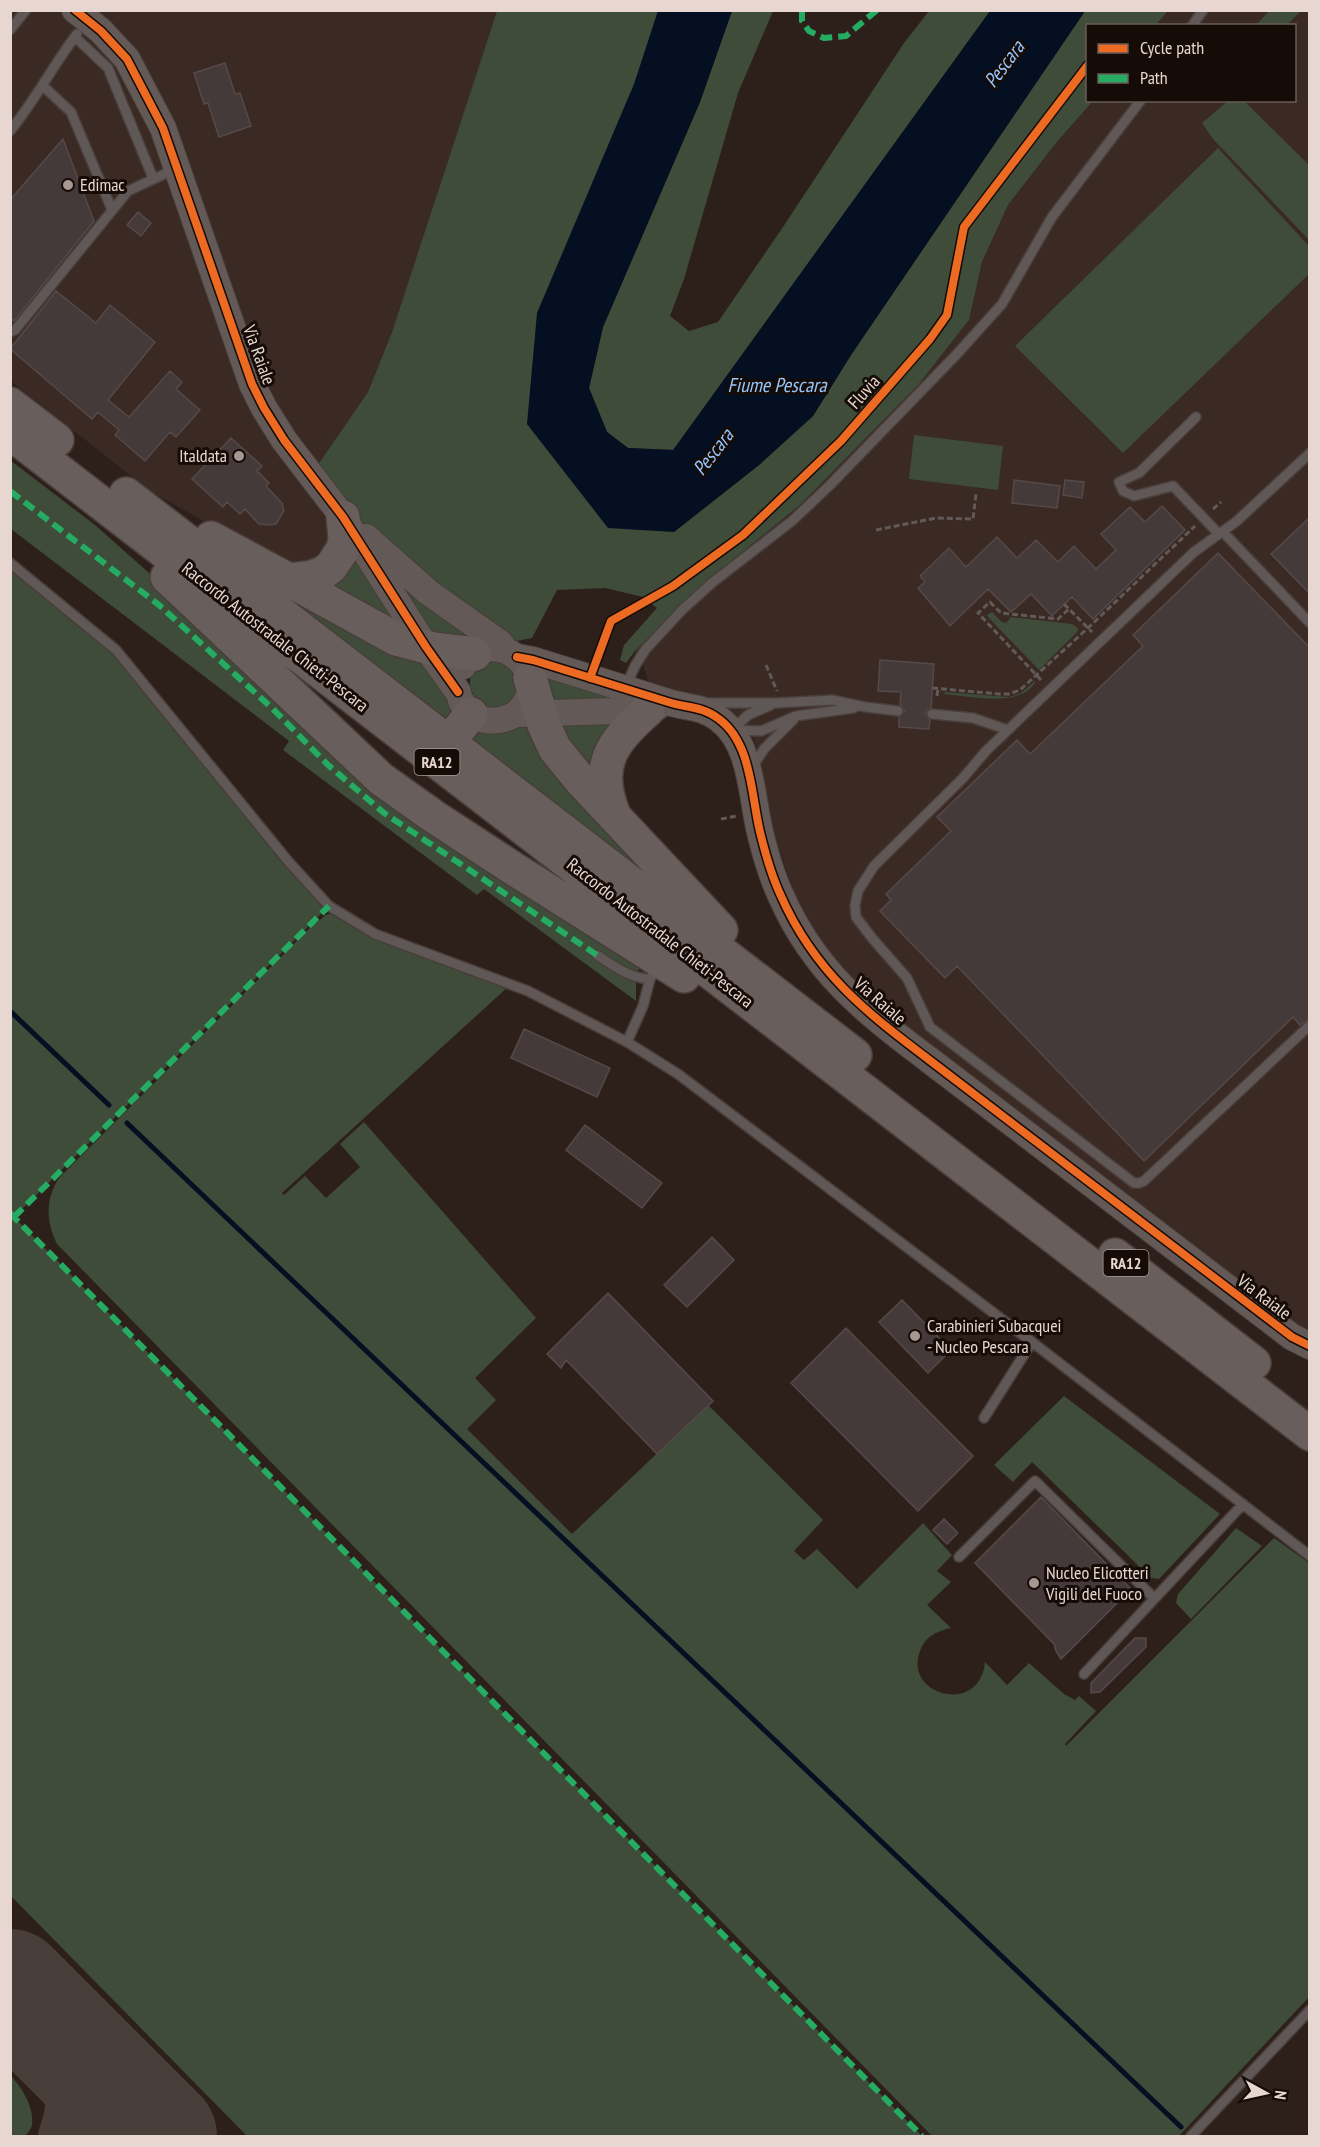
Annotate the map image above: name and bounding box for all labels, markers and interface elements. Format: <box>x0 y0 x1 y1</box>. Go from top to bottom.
legend <box>1086 24 1296 102</box>
water label: Pescara <box>978 35 1031 93</box>
text: Cycle path <box>1140 36 1204 59</box>
text: Path <box>1140 66 1168 89</box>
place label: Edimac <box>80 173 125 196</box>
marker: Edimac <box>61 178 75 192</box>
street label: Via Raiale <box>238 321 281 388</box>
street label: Fluvia <box>843 370 885 413</box>
water label: Fiume Pescara <box>728 372 827 398</box>
water label: Pescara <box>687 423 740 481</box>
place label: Italdata <box>179 444 227 467</box>
marker: Italdata <box>232 449 246 463</box>
street label: Raccordo Autostradale Chieti-Pescara <box>177 557 373 717</box>
road number: RA12 <box>414 749 460 775</box>
street label: Raccordo Autostradale Chieti-Pescara <box>562 853 758 1013</box>
street label: Via Raiale <box>849 971 911 1030</box>
road number: RA12 <box>1104 1250 1148 1276</box>
street label: Via Raiale <box>1232 1268 1296 1324</box>
place label: Carabinieri Subacquei - Nucleo Pescara <box>927 1314 1062 1358</box>
marker: Carabinieri Subacquei - Nucleo Pescara <box>908 1329 922 1343</box>
place label: Nucleo Elicotteri Vigili del Fuoco <box>1045 1561 1149 1605</box>
marker: Nucleo Elicotteri Vigili del Fuoco <box>1027 1576 1041 1590</box>
north arrow <box>1236 2063 1296 2123</box>
text: N <box>1270 2089 1291 2101</box>

